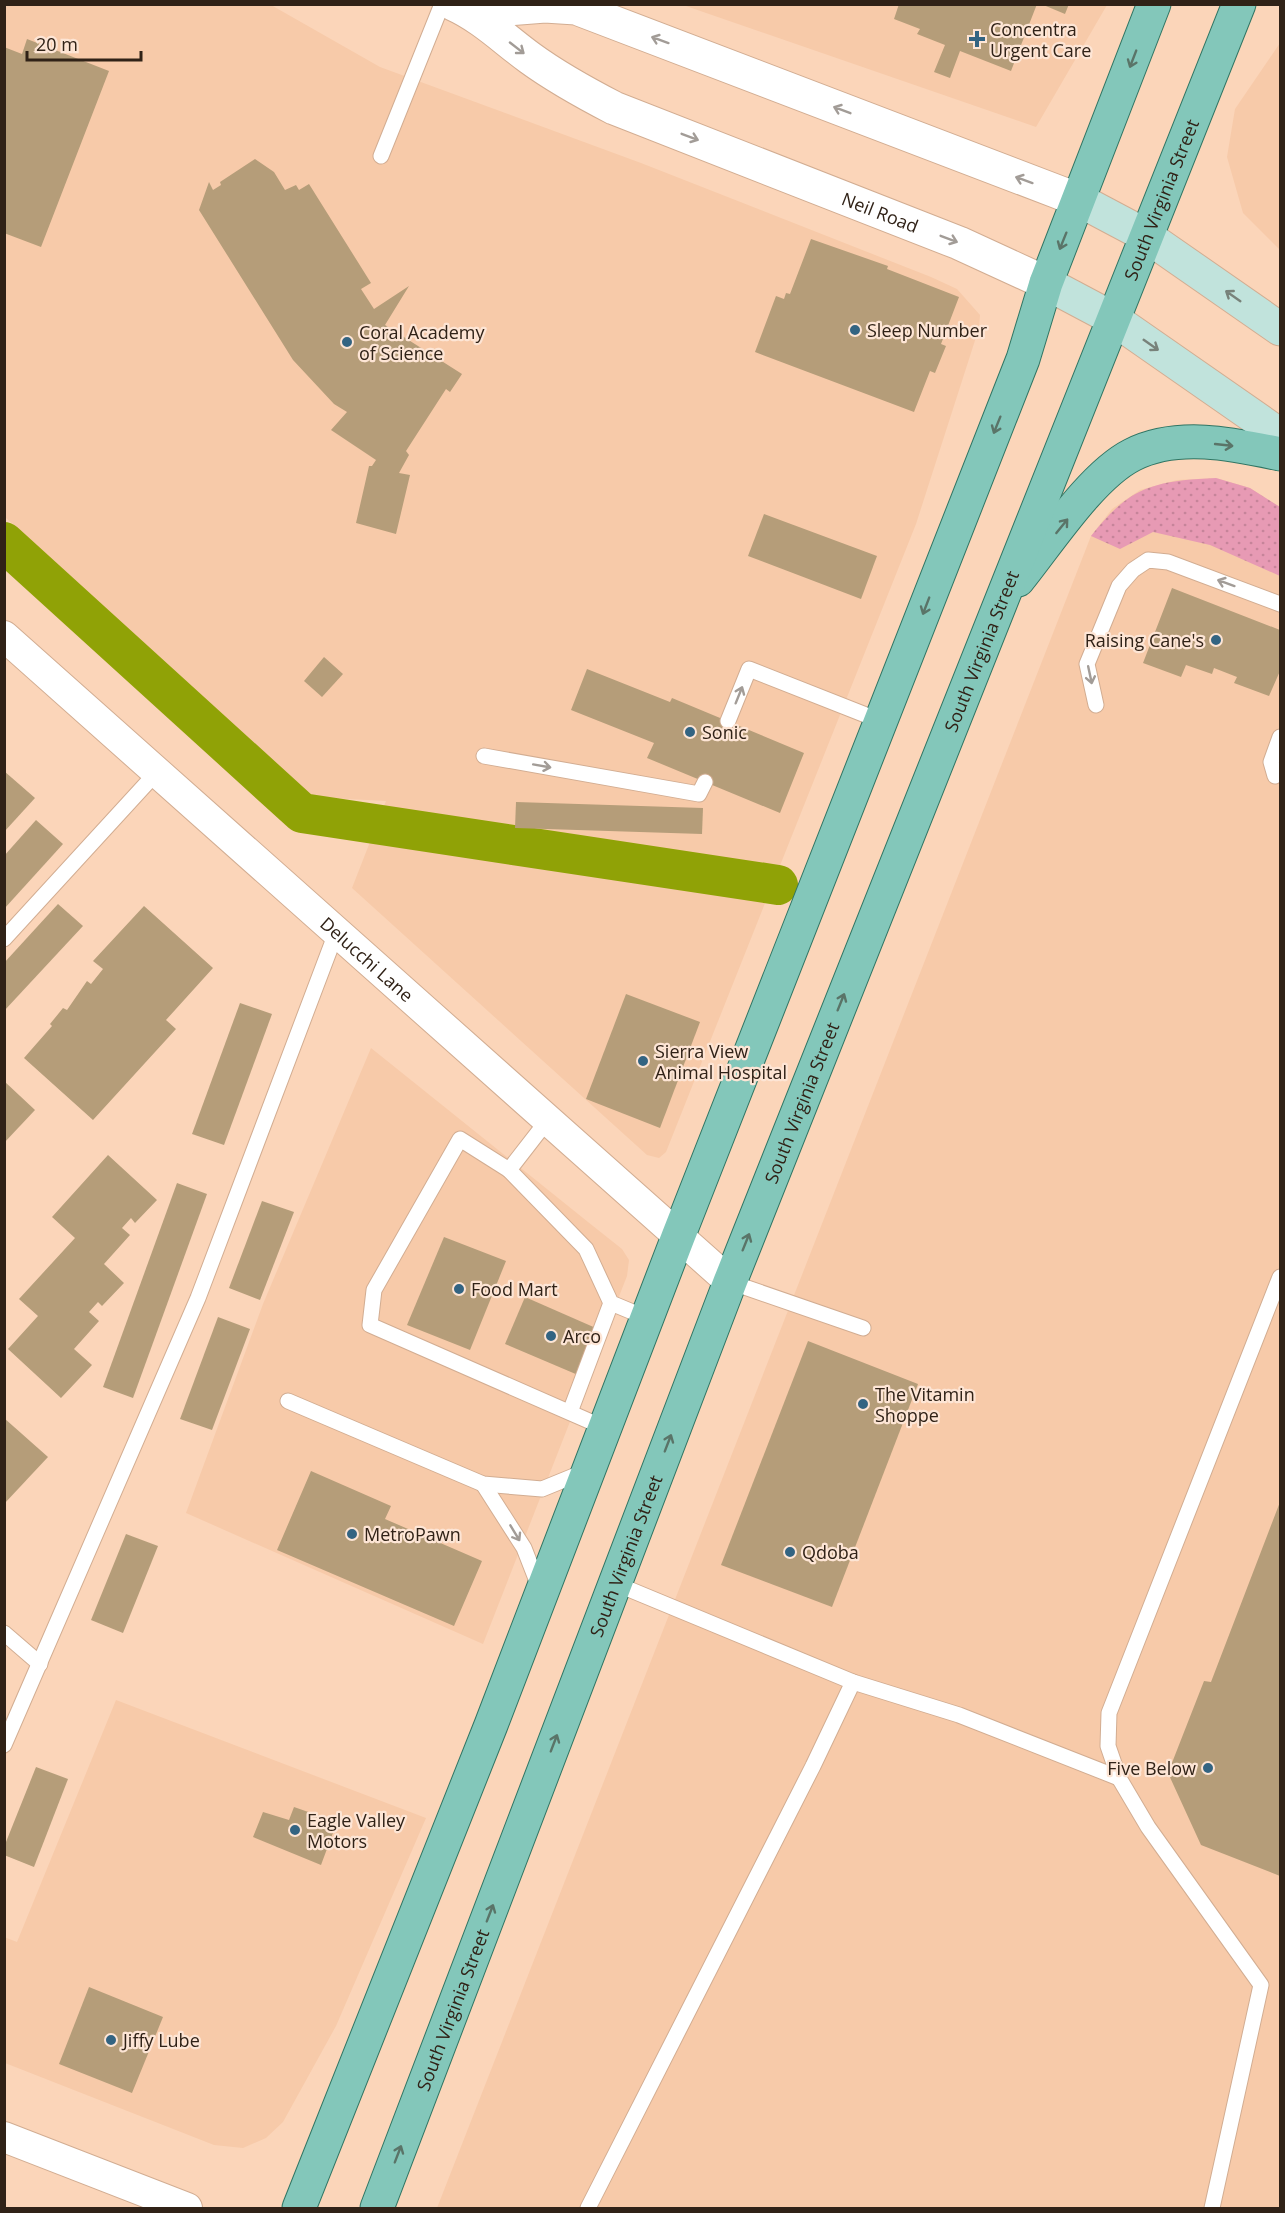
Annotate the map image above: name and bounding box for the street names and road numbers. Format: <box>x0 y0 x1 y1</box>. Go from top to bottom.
street label: South Virginia Street <box>1118 116 1204 284</box>
street label: Neil Road <box>838 186 922 238</box>
street label: South Virginia Street <box>938 567 1024 735</box>
street label: Delucchi Lane <box>315 911 419 1007</box>
street label: South Virginia Street <box>759 1019 844 1187</box>
street label: South Virginia Street <box>584 1471 667 1640</box>
street label: South Virginia Street <box>411 1926 494 2094</box>

